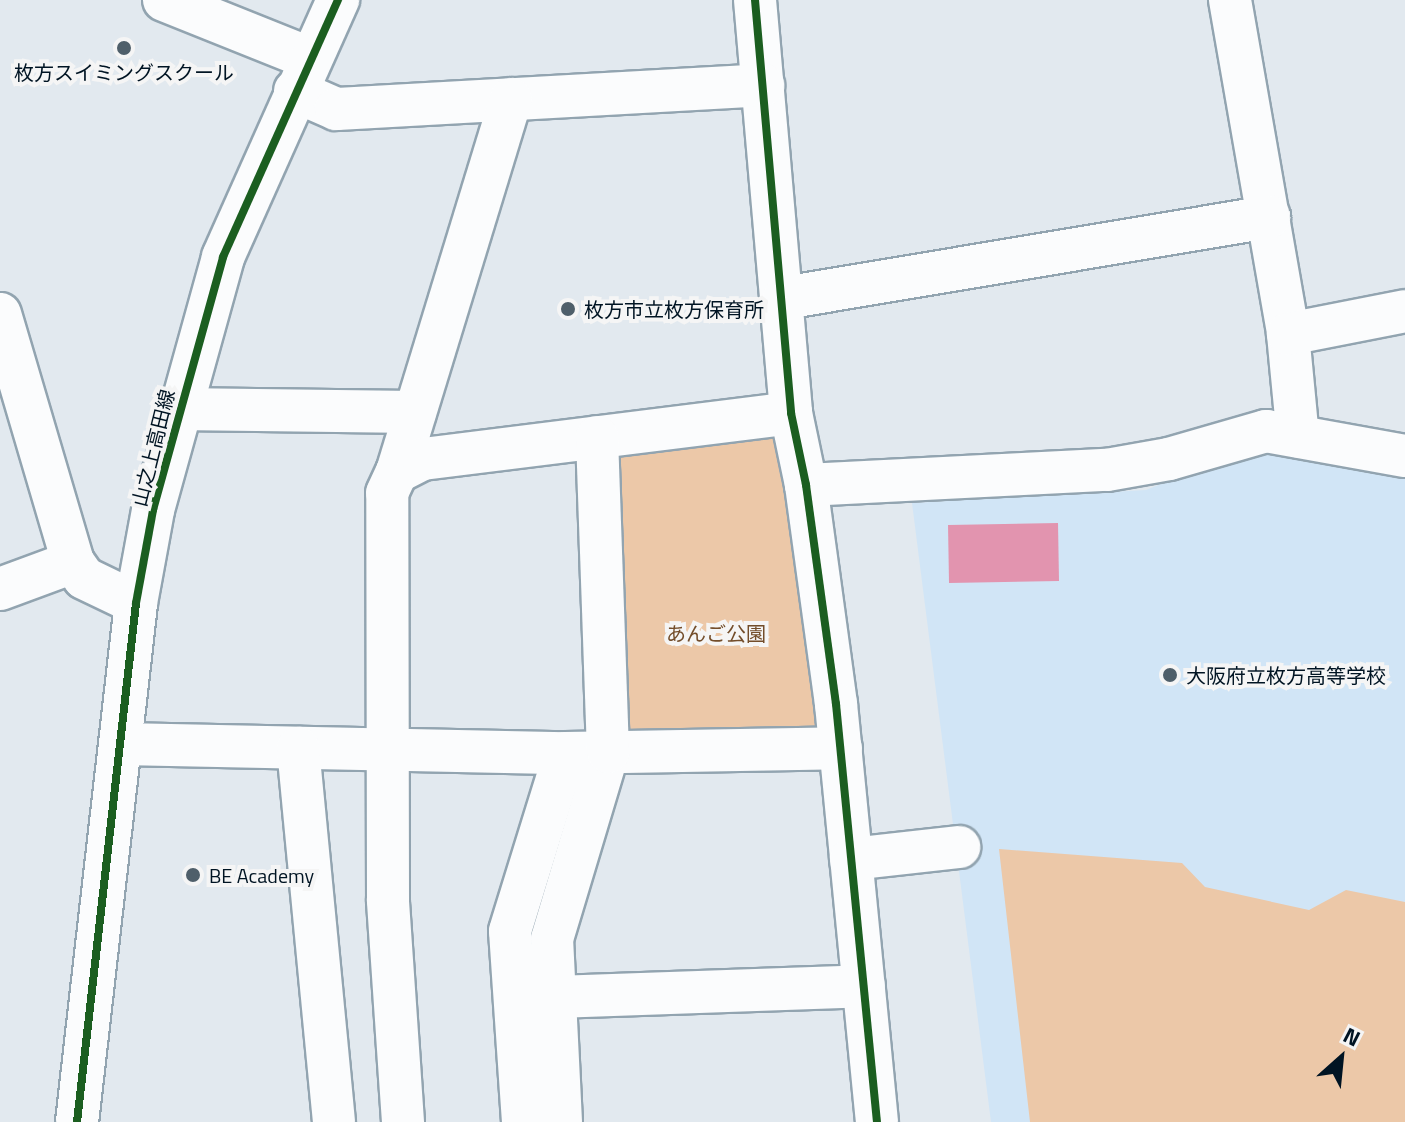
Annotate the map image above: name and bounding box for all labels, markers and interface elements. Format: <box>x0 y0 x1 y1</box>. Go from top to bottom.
marker: 枚方スイミングスクール <box>115 39 133 57</box>
place label: 枚方スイミングスクール <box>14 60 234 84</box>
place label: 枚方市立枚方保育所 <box>584 297 764 321</box>
marker: 枚方市立枚方保育所 <box>559 300 577 318</box>
street label: 山之上高田線 <box>127 387 179 509</box>
park label: あんご公園 <box>666 621 766 645</box>
place label: 大阪府立枚方高等学校 <box>1186 663 1386 687</box>
marker: 大阪府立枚方高等学校 <box>1161 666 1179 684</box>
place label: BE Academy <box>209 863 314 887</box>
marker: BE Academy <box>184 866 202 884</box>
north arrow <box>1301 1018 1381 1098</box>
text: N <box>1337 1018 1366 1055</box>

